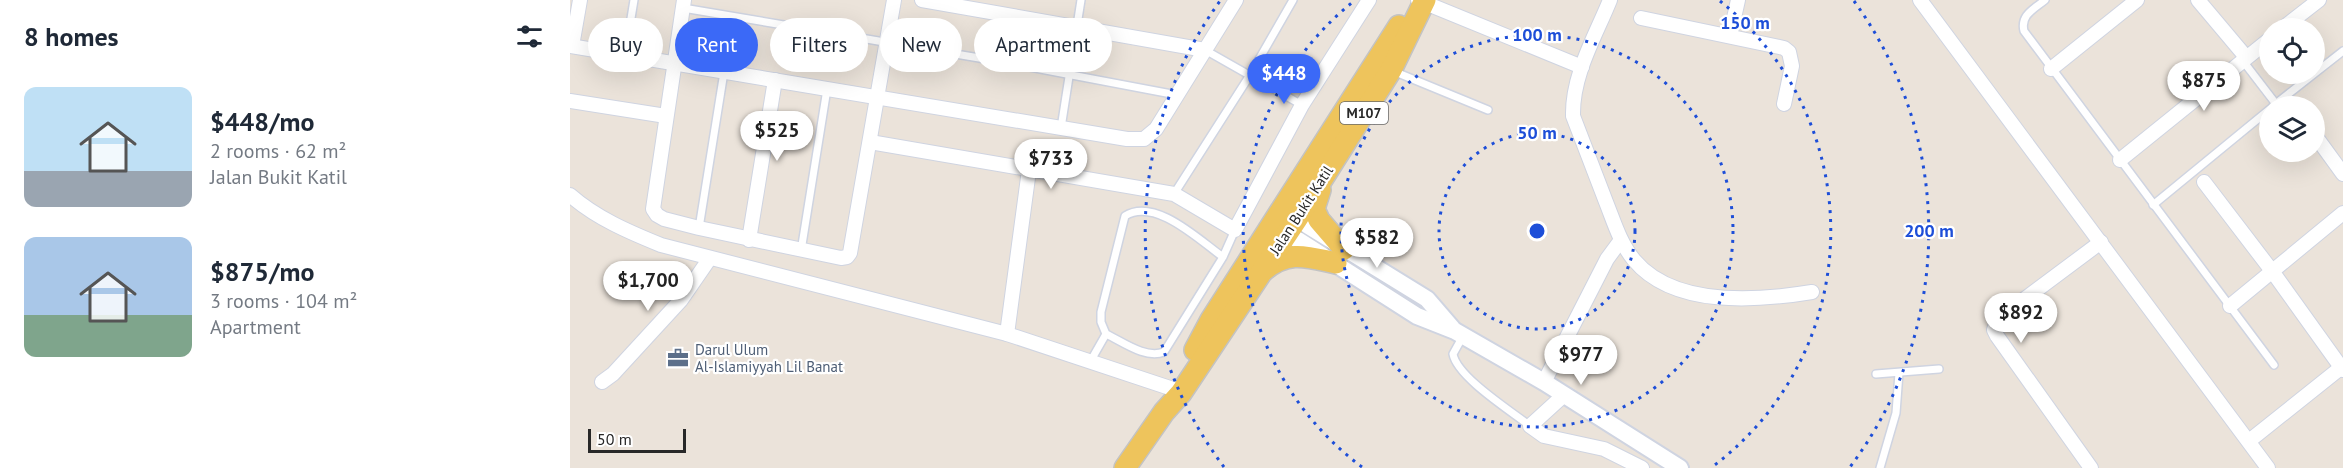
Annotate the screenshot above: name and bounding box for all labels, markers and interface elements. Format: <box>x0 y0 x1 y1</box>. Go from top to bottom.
text: 150 m <box>1720 11 1770 34</box>
chip: Buy <box>588 18 663 72</box>
chip: Rent <box>675 18 758 72</box>
chip: Filters <box>770 18 868 72</box>
chip: New <box>880 18 962 72</box>
chip: Apartment <box>974 18 1112 72</box>
map controls <box>2259 18 2325 162</box>
button: locate <box>2259 18 2325 84</box>
text: 8 homes <box>24 20 119 53</box>
icon: filters <box>513 20 546 53</box>
text: 100 m <box>1512 23 1562 46</box>
pin: $448 <box>1248 54 1320 105</box>
text: $448 <box>1261 60 1307 86</box>
pin: $875 <box>2168 61 2240 112</box>
text: $875 <box>2181 67 2227 93</box>
button: layers <box>2259 96 2325 162</box>
road number: M107 <box>1340 102 1388 124</box>
text: $448/mo <box>210 105 314 138</box>
icon: home <box>72 111 144 183</box>
pin: $525 <box>741 111 813 162</box>
text: $525 <box>754 117 800 143</box>
text: 50 m <box>1517 121 1557 144</box>
text: 2 rooms · 62 m² <box>210 138 346 164</box>
pin: $733 <box>1015 139 1087 190</box>
text: $733 <box>1028 145 1074 171</box>
street label: Jalan Bukit Katil <box>1265 161 1337 259</box>
text: Jalan Bukit Katil <box>210 164 347 190</box>
pin: $582 <box>1341 218 1413 269</box>
text: 200 m <box>1904 219 1954 242</box>
centre of rings <box>1527 221 1547 241</box>
text: $582 <box>1354 224 1400 250</box>
text: $875/mo <box>210 255 314 288</box>
icon: home <box>72 261 144 333</box>
pin: $1,700 <box>599 261 697 312</box>
text: $1,700 <box>617 267 679 293</box>
text: 3 rooms · 104 m² <box>210 288 357 314</box>
pin: $892 <box>1985 293 2057 344</box>
text: $892 <box>1998 299 2044 325</box>
text: Apartment <box>210 314 301 340</box>
pin: $977 <box>1545 335 1617 386</box>
place label: Darul Ulum Al-Islamiyyah Lil Banat <box>695 340 843 376</box>
text: $977 <box>1558 341 1604 367</box>
office icon: Darul Ulum Al-Islamiyyah Lil Banat <box>666 346 690 370</box>
scale bar <box>588 426 686 454</box>
text: 50 m <box>597 429 632 449</box>

